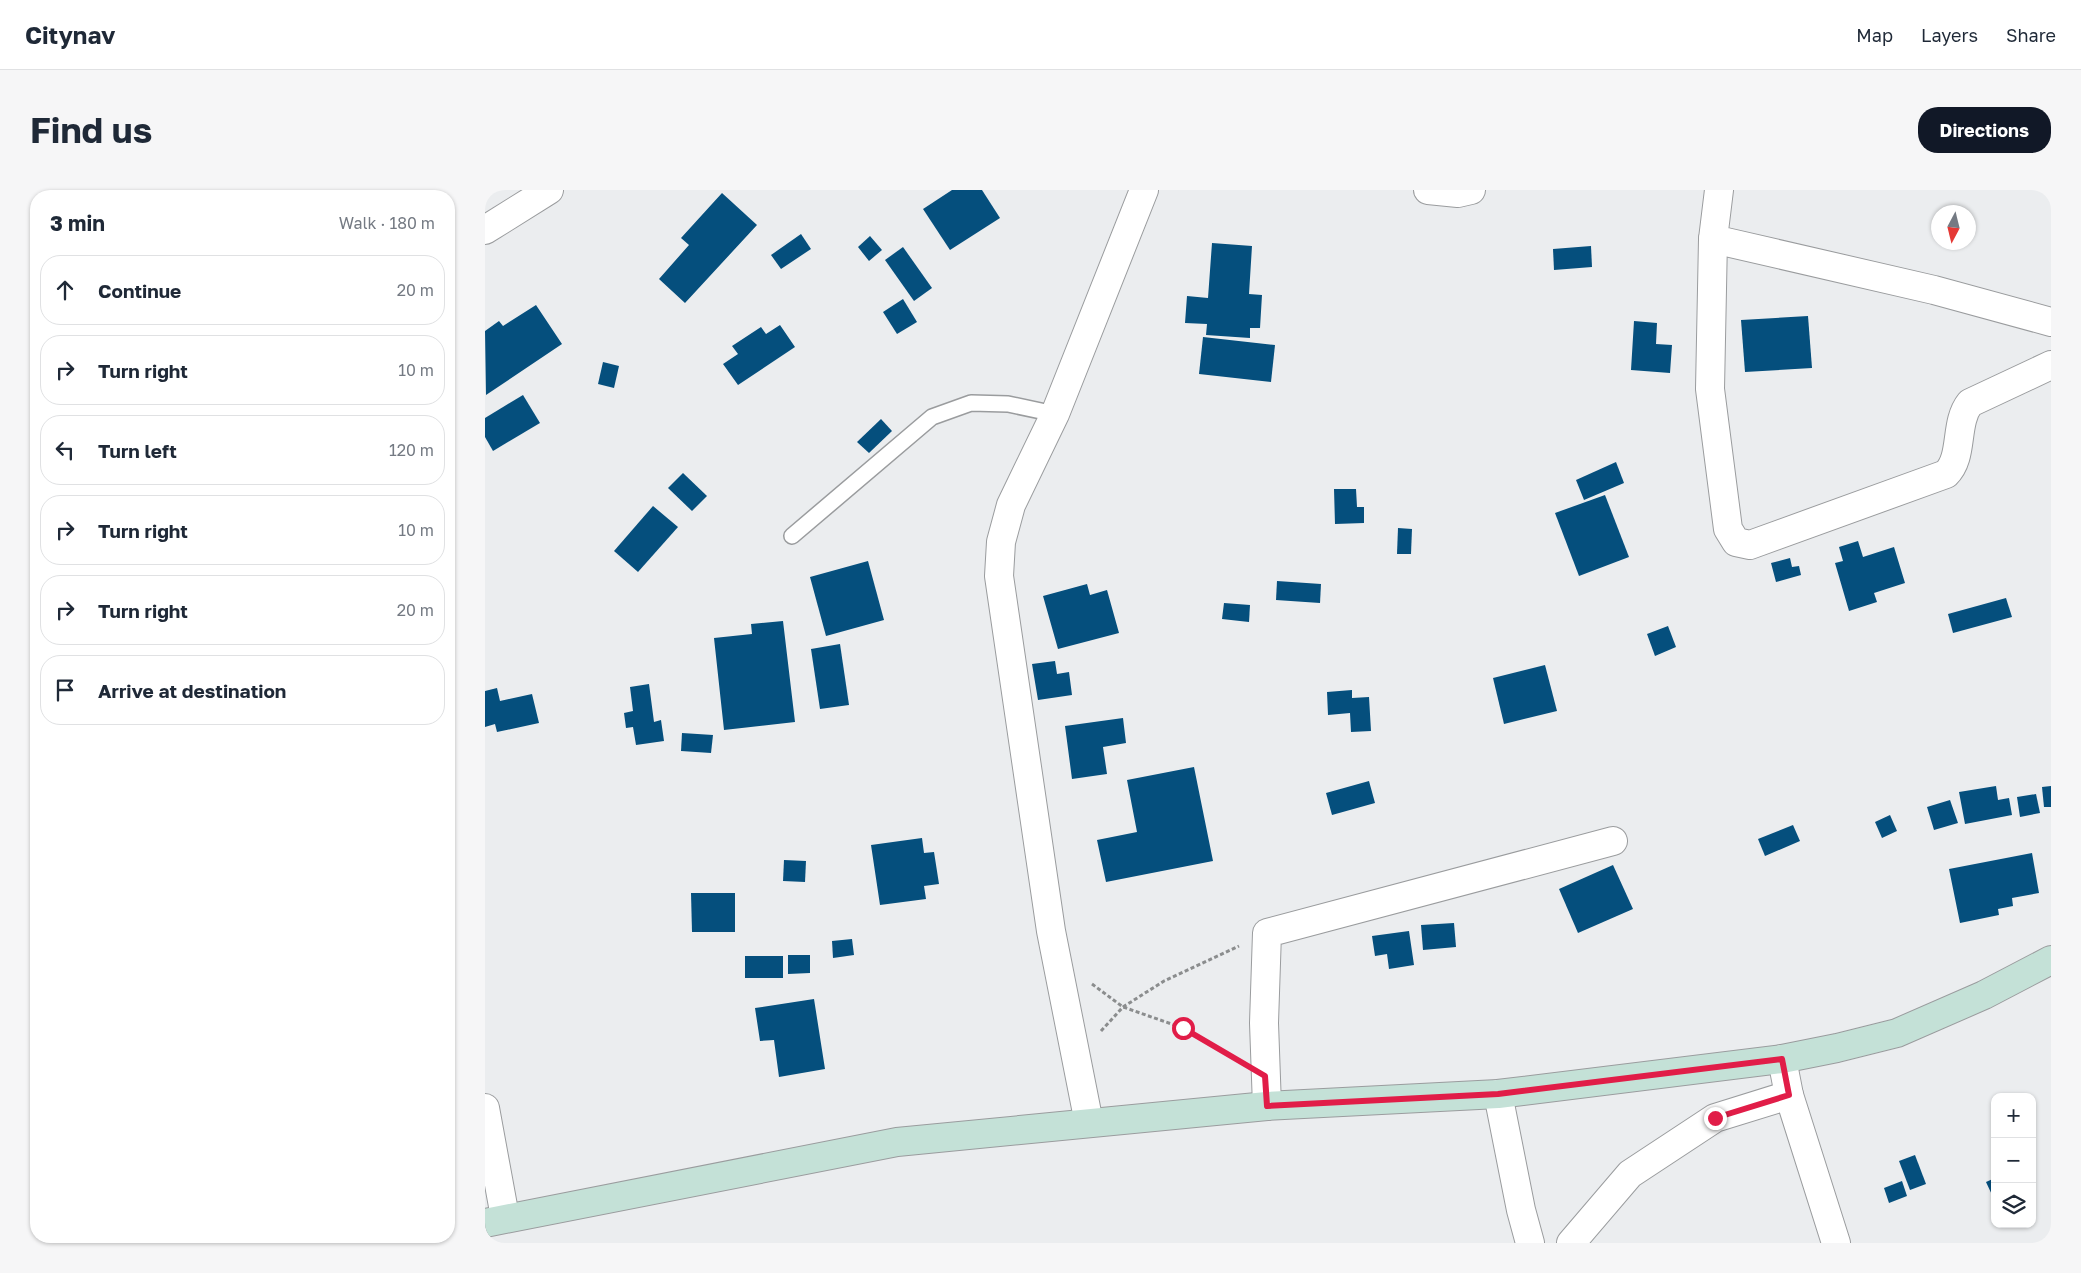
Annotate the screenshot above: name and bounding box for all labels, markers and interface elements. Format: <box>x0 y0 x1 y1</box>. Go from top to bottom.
text: Citynav <box>25 20 115 49</box>
text: Map <box>1856 24 1893 46</box>
text: Layers <box>1921 24 1978 46</box>
text: Share <box>2006 24 2056 46</box>
button: Directions <box>1918 107 2051 153</box>
text: Find us <box>30 109 152 151</box>
north arrow <box>1931 205 1976 250</box>
text: 3 min <box>50 210 105 236</box>
text: Walk · 180 m <box>339 213 435 233</box>
icon: ahead <box>51 276 79 304</box>
text: Continue <box>98 279 181 302</box>
text: 20 m <box>397 280 434 300</box>
icon: right <box>51 356 79 384</box>
text: Turn right <box>98 359 188 382</box>
text: 10 m <box>398 360 434 380</box>
icon: left <box>51 436 79 464</box>
text: Turn left <box>98 439 177 462</box>
text: 120 m <box>389 440 434 460</box>
icon: right <box>51 516 79 544</box>
text: Turn right <box>98 519 188 542</box>
text: 10 m <box>398 520 434 540</box>
icon: right <box>51 596 79 624</box>
text: Turn right <box>98 599 188 622</box>
text: 20 m <box>397 600 434 620</box>
icon: arrive <box>51 676 79 704</box>
text: Arrive at destination <box>98 679 286 702</box>
route start <box>1172 1017 1195 1040</box>
map controls <box>1991 1093 2036 1228</box>
button: + <box>1991 1093 2036 1138</box>
route end <box>1704 1107 1727 1130</box>
button: − <box>1991 1138 2036 1183</box>
button: layers <box>1991 1183 2036 1228</box>

